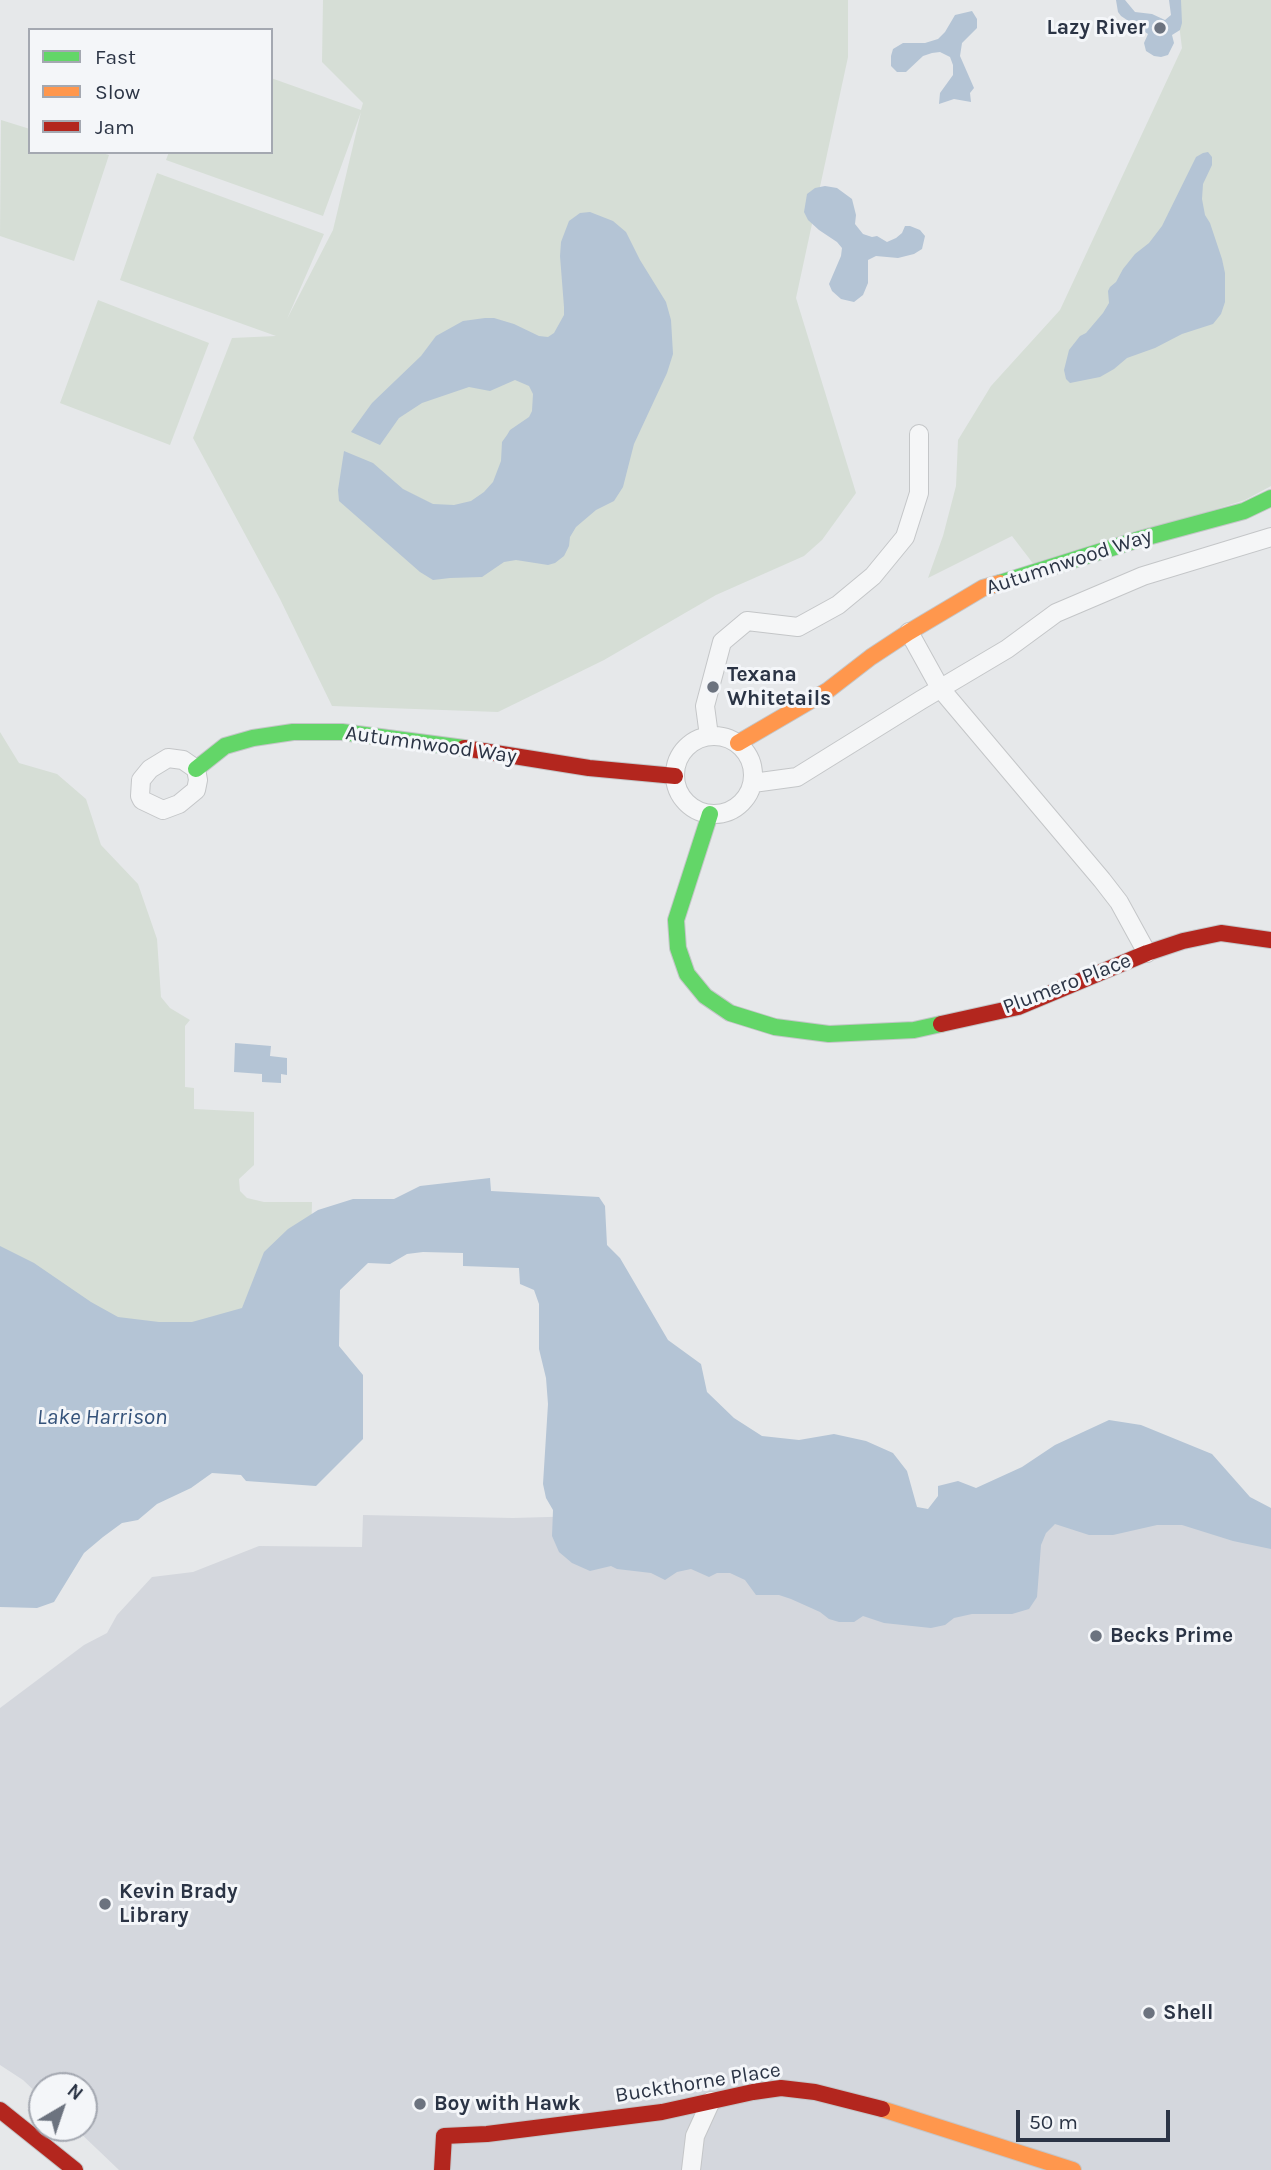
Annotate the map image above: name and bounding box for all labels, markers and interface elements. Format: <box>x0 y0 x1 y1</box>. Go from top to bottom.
place label: Lazy River <box>1046 15 1146 41</box>
marker: Lazy River <box>1152 20 1168 36</box>
legend <box>28 28 273 154</box>
text: Fast <box>95 45 136 69</box>
text: Slow <box>95 80 140 104</box>
text: Jam <box>95 115 135 139</box>
street label: Autumnwood Way <box>983 523 1155 601</box>
place label: Texana Whitetails <box>727 662 831 712</box>
marker: Texana Whitetails <box>705 679 721 695</box>
street label: Autumnwood Way <box>344 721 518 769</box>
street label: Plumero Place <box>999 948 1135 1020</box>
water label: Lake Harrison <box>37 1403 167 1431</box>
place label: Becks Prime <box>1110 1623 1233 1649</box>
marker: Becks Prime <box>1088 1628 1104 1644</box>
place label: Kevin Brady Library <box>119 1879 238 1929</box>
marker: Kevin Brady Library <box>97 1896 113 1912</box>
place label: Shell <box>1163 2000 1213 2026</box>
marker: Shell <box>1141 2005 1157 2021</box>
street label: Buckthorne Place <box>613 2057 783 2109</box>
north arrow <box>28 2072 98 2142</box>
text: N <box>63 2079 87 2105</box>
place label: Boy with Hawk <box>434 2091 580 2117</box>
marker: Boy with Hawk <box>412 2096 428 2112</box>
scale bar <box>1019 2096 1173 2140</box>
text: 50 m <box>1029 2110 1078 2134</box>

